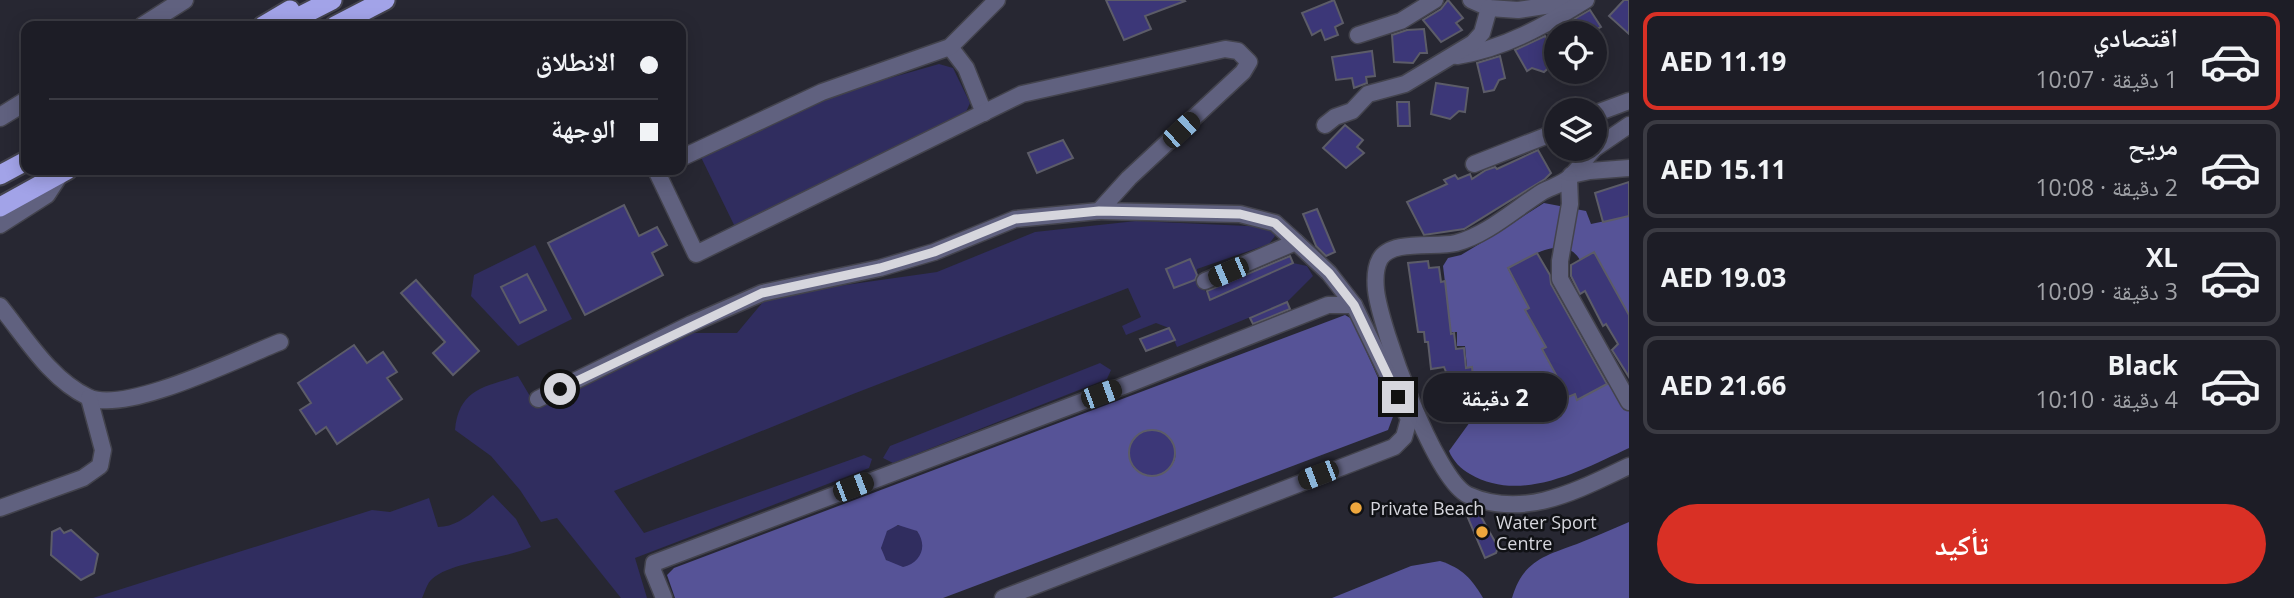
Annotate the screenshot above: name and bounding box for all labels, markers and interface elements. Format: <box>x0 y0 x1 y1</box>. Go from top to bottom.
text: اقتصادي <box>2093 19 2178 55</box>
map controls <box>1544 21 1607 161</box>
button: locate <box>1544 21 1607 84</box>
icon: car <box>2199 30 2262 93</box>
text: الانطلاق <box>536 43 616 79</box>
text: AED 11.19 <box>1661 43 1786 79</box>
text: 1 دقيقة · 10:07 <box>2035 63 2178 95</box>
button: layers <box>1544 98 1607 161</box>
car <box>1159 108 1204 152</box>
text: الوجهة <box>551 110 616 146</box>
text: مريح <box>2128 127 2178 163</box>
icon: car <box>2199 138 2262 201</box>
text: AED 15.11 <box>1661 151 1786 187</box>
text: 2 دقيقة · 10:08 <box>2035 171 2178 203</box>
text: XL <box>2146 239 2178 275</box>
icon: car <box>2199 246 2262 309</box>
car <box>1205 254 1252 290</box>
text: AED 19.03 <box>1661 259 1786 295</box>
text: 3 دقيقة · 10:09 <box>2035 275 2178 307</box>
text: Black <box>2107 347 2178 383</box>
icon: car <box>2199 354 2262 417</box>
text: AED 21.66 <box>1661 367 1786 403</box>
callout: 2 دقيقة <box>1422 372 1566 422</box>
route start <box>544 373 576 405</box>
car <box>1078 377 1125 411</box>
route end <box>1382 381 1414 413</box>
text: 2 دقيقة <box>1461 381 1529 413</box>
text: 4 دقيقة · 10:10 <box>2035 383 2178 415</box>
car <box>1295 458 1342 492</box>
car <box>830 470 877 504</box>
place label: Private Beach <box>1370 496 1484 520</box>
marker: Private Beach <box>1348 500 1364 516</box>
button: تأكيد <box>1657 504 2266 584</box>
place label: Water Sport Centre <box>1496 510 1597 555</box>
marker: Water Sport Centre <box>1474 524 1490 540</box>

